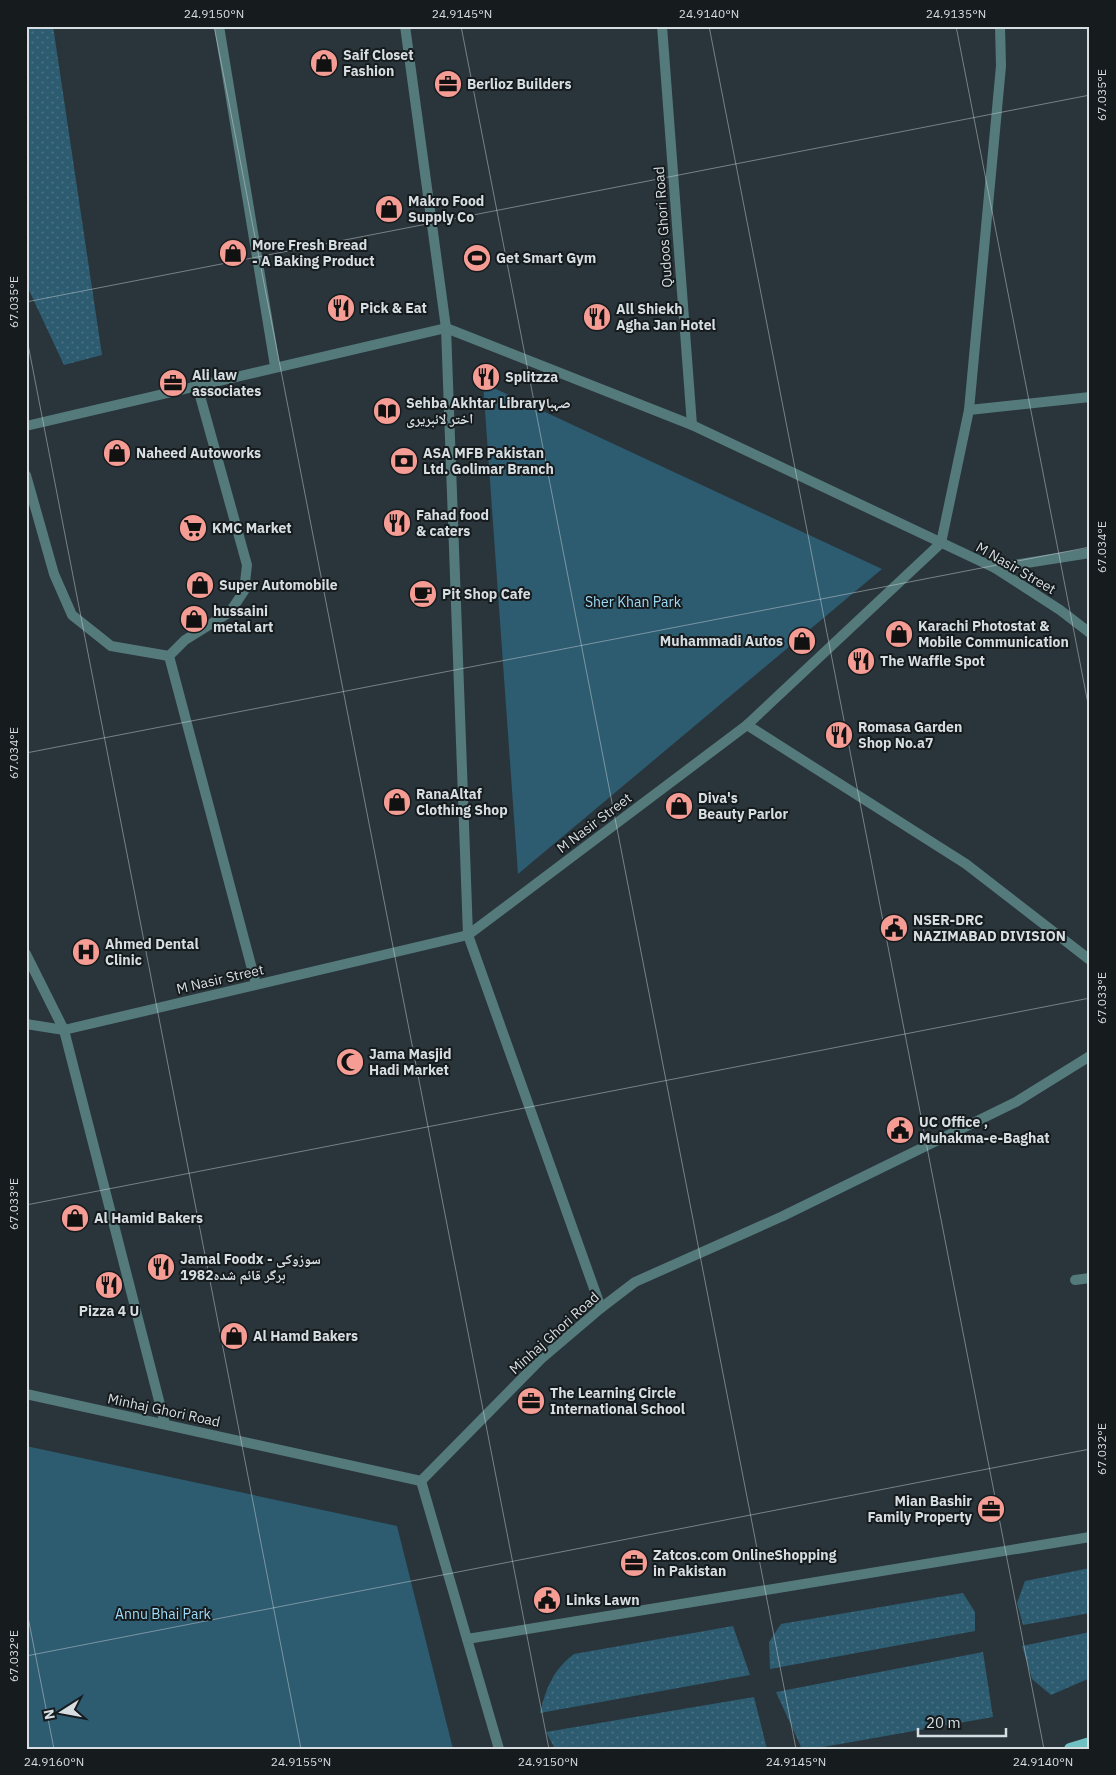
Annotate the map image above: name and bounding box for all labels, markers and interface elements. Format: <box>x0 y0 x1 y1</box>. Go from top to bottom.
text: 24.9150°N <box>184 6 244 21</box>
text: 24.9145°N <box>432 6 492 21</box>
text: 24.9140°N <box>679 6 739 21</box>
text: 24.9135°N <box>926 6 986 21</box>
place label: Saif Closet Fashion <box>343 46 414 80</box>
shop icon: Saif Closet Fashion <box>309 48 339 78</box>
office icon: Berlioz Builders <box>433 69 463 99</box>
text: 67.035°E <box>1094 69 1109 121</box>
place label: Berlioz Builders <box>467 75 571 93</box>
street label: Qudoos Ghori Road <box>650 166 676 288</box>
place label: Makro Food Supply Co <box>408 192 484 226</box>
shop icon: Makro Food Supply Co <box>374 194 404 224</box>
place label: More Fresh Bread - A Baking Product <box>252 236 375 270</box>
shop icon: More Fresh Bread - A Baking Product <box>218 238 248 268</box>
sports icon: Get Smart Gym <box>462 243 492 273</box>
place label: Get Smart Gym <box>496 249 596 267</box>
text: 67.035°E <box>6 276 21 328</box>
restaurant icon: Pick & Eat <box>326 293 356 323</box>
place label: Pick & Eat <box>360 299 427 317</box>
place label: All Shiekh Agha Jan Hotel <box>616 300 716 334</box>
restaurant icon: All Shiekh Agha Jan Hotel <box>582 302 612 332</box>
restaurant icon: Splitzza <box>471 362 501 392</box>
place label: Ali law associates <box>192 366 261 400</box>
office icon: Ali law associates <box>158 368 188 398</box>
place label: Splitzza <box>505 368 558 386</box>
place label: Sehba Akhtar Libraryصہبا اختر لائبریری <box>406 394 571 428</box>
library icon: Sehba Akhtar Libraryصہبا اختر لائبریری <box>372 396 402 426</box>
shop icon: Naheed Autoworks <box>102 438 132 468</box>
place label: Naheed Autoworks <box>136 444 261 462</box>
place label: ASA MFB Pakistan Ltd. Golimar Branch <box>423 444 554 478</box>
bank icon: ASA MFB Pakistan Ltd. Golimar Branch <box>389 446 419 476</box>
place label: Fahad food & caters <box>416 506 489 540</box>
restaurant icon: Fahad food & caters <box>382 508 412 538</box>
supermarket icon: KMC Market <box>178 513 208 543</box>
place label: KMC Market <box>212 519 292 537</box>
text: 67.034°E <box>1094 521 1109 573</box>
street label: M Nasir Street <box>973 538 1059 598</box>
shop icon: Super Automobile <box>185 570 215 600</box>
place label: Super Automobile <box>219 576 338 594</box>
cafe icon: Pit Shop Cafe <box>408 579 438 609</box>
place label: Pit Shop Cafe <box>442 585 531 603</box>
park label: Sher Khan Park <box>585 593 682 611</box>
place label: hussaini metal art <box>213 602 273 636</box>
shop icon: hussaini metal art <box>179 604 209 634</box>
place label: Karachi Photostat & Mobile Communication <box>918 617 1069 651</box>
shop icon: Karachi Photostat & Mobile Communication <box>884 619 914 649</box>
shop icon: Muhammadi Autos <box>787 626 817 656</box>
place label: Muhammadi Autos <box>660 632 783 650</box>
restaurant icon: The Waffle Spot <box>846 646 876 676</box>
place label: The Waffle Spot <box>880 652 985 670</box>
place label: Romasa Garden Shop No.a7 <box>858 718 962 752</box>
restaurant icon: Romasa Garden Shop No.a7 <box>824 720 854 750</box>
text: 67.034°E <box>6 727 21 779</box>
place label: RanaAltaf Clothing Shop <box>416 785 508 819</box>
shop icon: RanaAltaf Clothing Shop <box>382 787 412 817</box>
street label: M Nasir Street <box>553 789 635 857</box>
place label: Diva's Beauty Parlor <box>698 789 788 823</box>
shop icon: Diva's Beauty Parlor <box>664 791 694 821</box>
place label: NSER-DRC NAZIMABAD DIVISION <box>913 911 1066 945</box>
public building icon: NSER-DRC NAZIMABAD DIVISION <box>879 913 909 943</box>
place label: Ahmed Dental Clinic <box>105 935 199 969</box>
hospital icon: Ahmed Dental Clinic <box>71 937 101 967</box>
street label: M Nasir Street <box>175 960 266 998</box>
text: 67.033°E <box>1094 972 1109 1024</box>
place label: Jama Masjid Hadi Market <box>369 1045 452 1079</box>
mosque icon: Jama Masjid Hadi Market <box>335 1047 365 1077</box>
place label: UC Office , Muhakma-e-Baghat <box>919 1113 1050 1147</box>
public building icon: UC Office , Muhakma-e-Baghat <box>885 1115 915 1145</box>
text: 67.033°E <box>6 1178 21 1230</box>
shop icon: Al Hamid Bakers <box>60 1203 90 1233</box>
place label: Al Hamid Bakers <box>94 1209 203 1227</box>
place label: Jamal Foodx - سوزوکی برگر قائم شدہ1982 <box>180 1250 321 1285</box>
restaurant icon: Jamal Foodx - سوزوکی برگر قائم شدہ1982 <box>146 1252 176 1282</box>
restaurant icon: Pizza 4 U <box>94 1270 124 1300</box>
street label: Minhaj Ghori Road <box>505 1288 603 1378</box>
place label: Pizza 4 U <box>79 1302 139 1320</box>
shop icon: Al Hamd Bakers <box>219 1321 249 1351</box>
place label: Al Hamd Bakers <box>253 1327 358 1345</box>
place label: The Learning Circle International School <box>550 1384 685 1418</box>
office icon: The Learning Circle International School <box>516 1386 546 1416</box>
street label: Minhaj Ghori Road <box>106 1389 222 1431</box>
text: 67.032°E <box>1094 1423 1109 1475</box>
place label: Mian Bashir Family Property <box>867 1492 973 1526</box>
office icon: Mian Bashir Family Property <box>976 1494 1006 1524</box>
place label: Zatcos.com OnlineShopping in Pakistan <box>653 1546 837 1580</box>
office icon: Zatcos.com OnlineShopping in Pakistan <box>619 1548 649 1578</box>
public building icon: Links Lawn <box>532 1585 562 1615</box>
place label: Links Lawn <box>566 1591 640 1609</box>
park label: Annu Bhai Park <box>115 1605 212 1623</box>
text: 67.032°E <box>6 1630 21 1682</box>
north arrow <box>38 1688 88 1738</box>
scale bar <box>918 1705 1006 1737</box>
text: N <box>39 1708 59 1721</box>
text: 20 m <box>926 1713 961 1732</box>
text: 24.9160°N <box>24 1754 84 1769</box>
text: 24.9155°N <box>271 1754 331 1769</box>
text: 24.9150°N <box>518 1754 578 1769</box>
text: 24.9145°N <box>766 1754 826 1769</box>
text: 24.9140°N <box>1013 1754 1073 1769</box>

